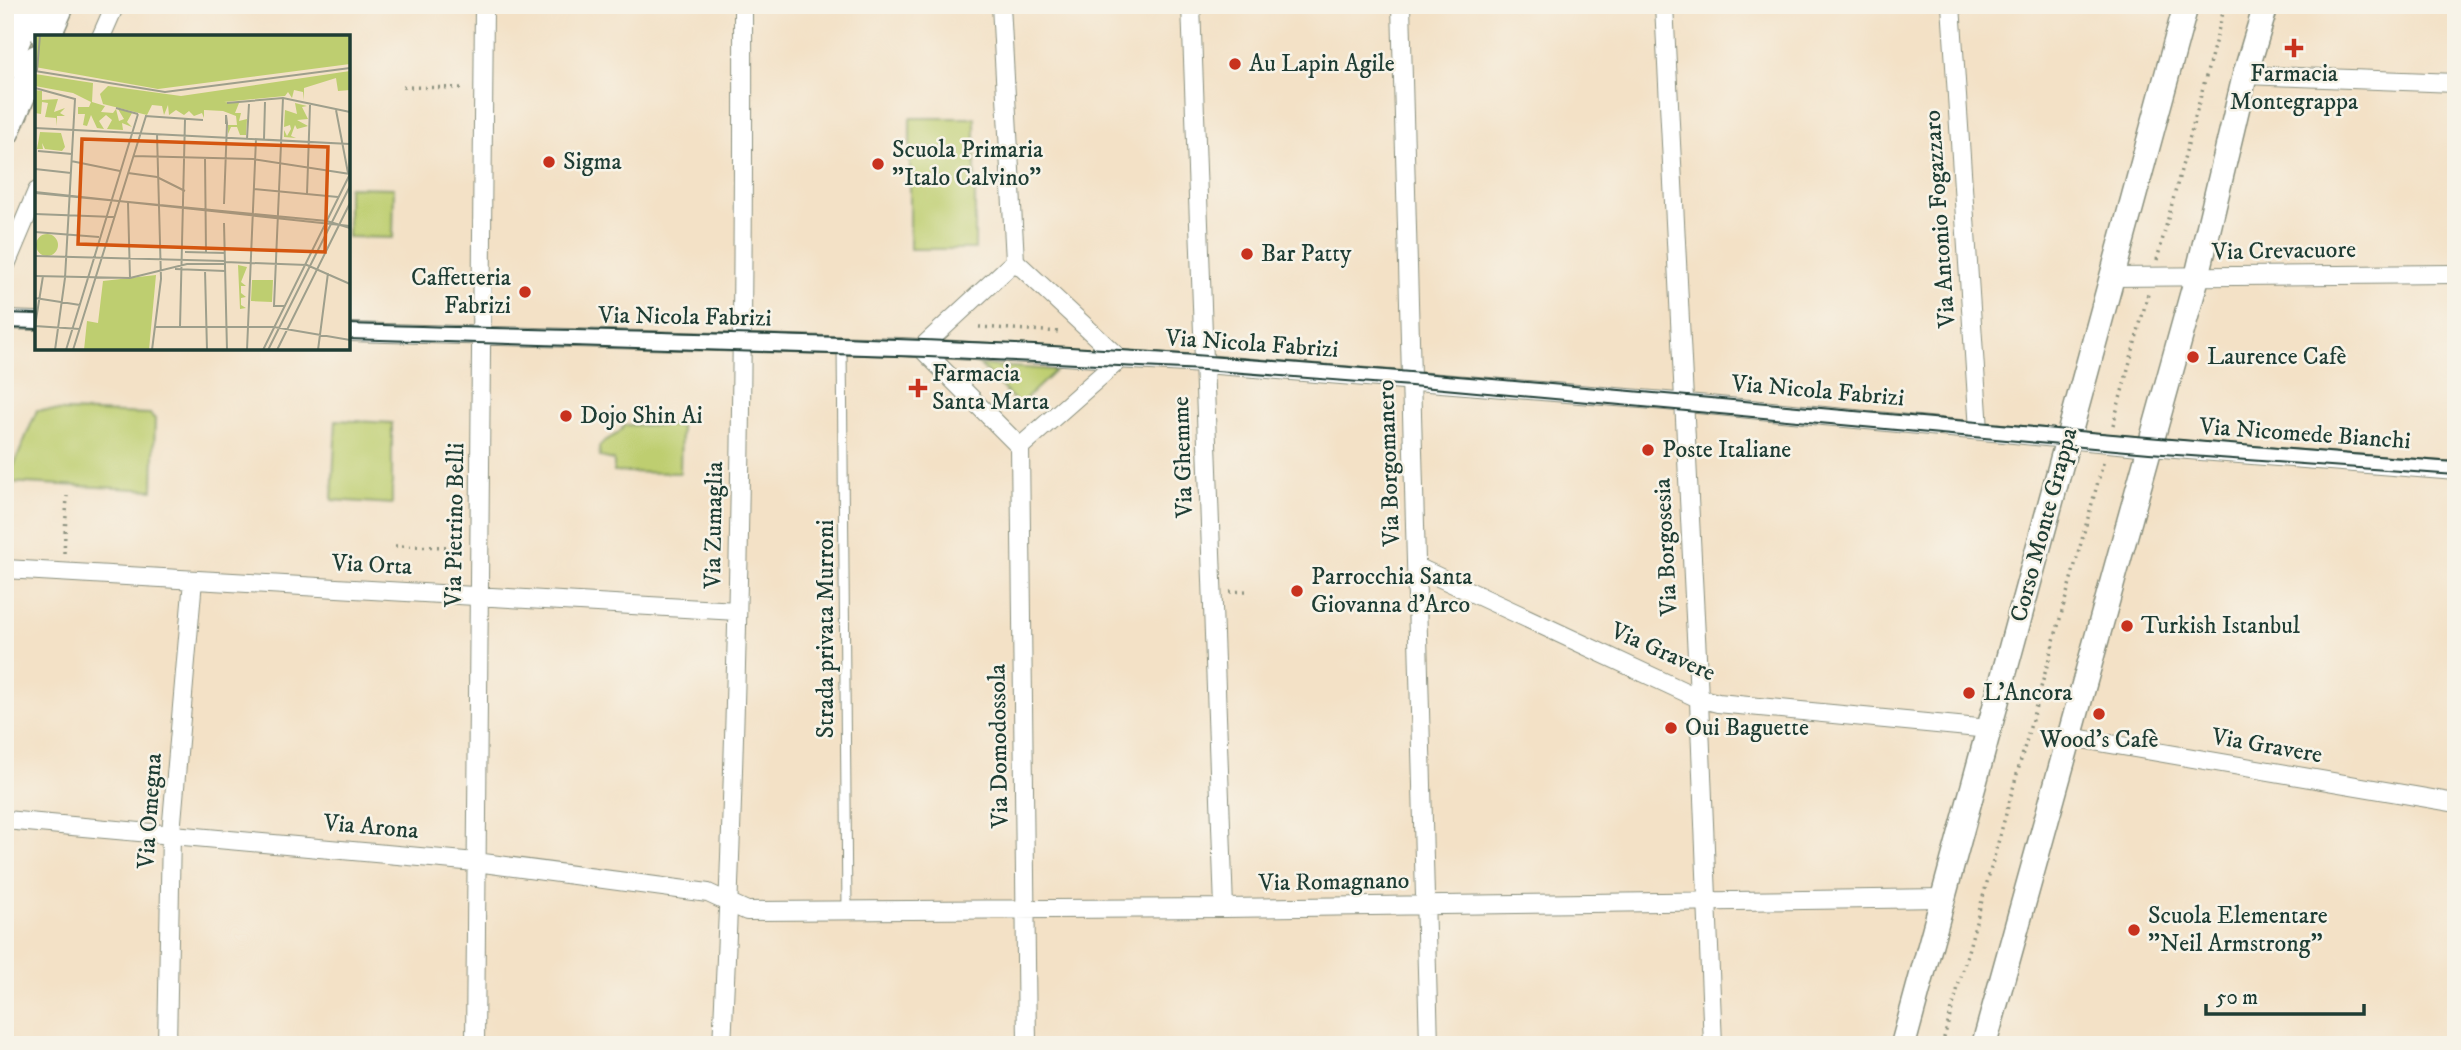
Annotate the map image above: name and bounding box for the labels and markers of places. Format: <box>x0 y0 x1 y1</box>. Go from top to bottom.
marker: Farmacia Montegrappa <box>2286 40 2302 56</box>
place label: Au Lapin Agile <box>1249 49 1395 79</box>
marker: Au Lapin Agile <box>1227 56 1243 72</box>
place label: Farmacia Montegrappa <box>2230 59 2359 117</box>
place label: Scuola Primaria "Italo Calvino" <box>892 135 1044 193</box>
place label: Sigma <box>563 147 622 177</box>
marker: Sigma <box>541 154 557 170</box>
marker: Scuola Primaria "Italo Calvino" <box>870 156 886 172</box>
place label: Bar Patty <box>1261 239 1352 269</box>
marker: Bar Patty <box>1239 246 1255 262</box>
place label: Caffetteria Fabrizi <box>411 263 512 321</box>
marker: Caffetteria Fabrizi <box>517 284 533 300</box>
place label: Laurence Cafè <box>2207 342 2347 372</box>
marker: Laurence Cafè <box>2185 349 2201 365</box>
place label: Farmacia Santa Marta <box>932 359 1050 417</box>
marker: Farmacia Santa Marta <box>910 380 926 396</box>
place label: Dojo Shin Ai <box>580 401 703 431</box>
marker: Dojo Shin Ai <box>558 408 574 424</box>
place label: Poste Italiane <box>1662 435 1791 465</box>
marker: Poste Italiane <box>1640 442 1656 458</box>
place label: Parrocchia Santa Giovanna d'Arco <box>1311 562 1473 620</box>
marker: Parrocchia Santa Giovanna d'Arco <box>1289 583 1305 599</box>
place label: Turkish Istanbul <box>2141 611 2301 641</box>
marker: Turkish Istanbul <box>2119 618 2135 634</box>
place label: L'Ancora <box>1983 678 2073 708</box>
marker: L'Ancora <box>1961 685 1977 701</box>
marker: Wood's Cafè <box>2091 706 2107 722</box>
place label: Oui Baguette <box>1685 713 1809 743</box>
marker: Oui Baguette <box>1663 720 1679 736</box>
place label: Wood's Cafè <box>2039 725 2158 755</box>
place label: Scuola Elementare "Neil Armstrong" <box>2148 901 2328 959</box>
marker: Scuola Elementare "Neil Armstrong" <box>2126 922 2142 938</box>

